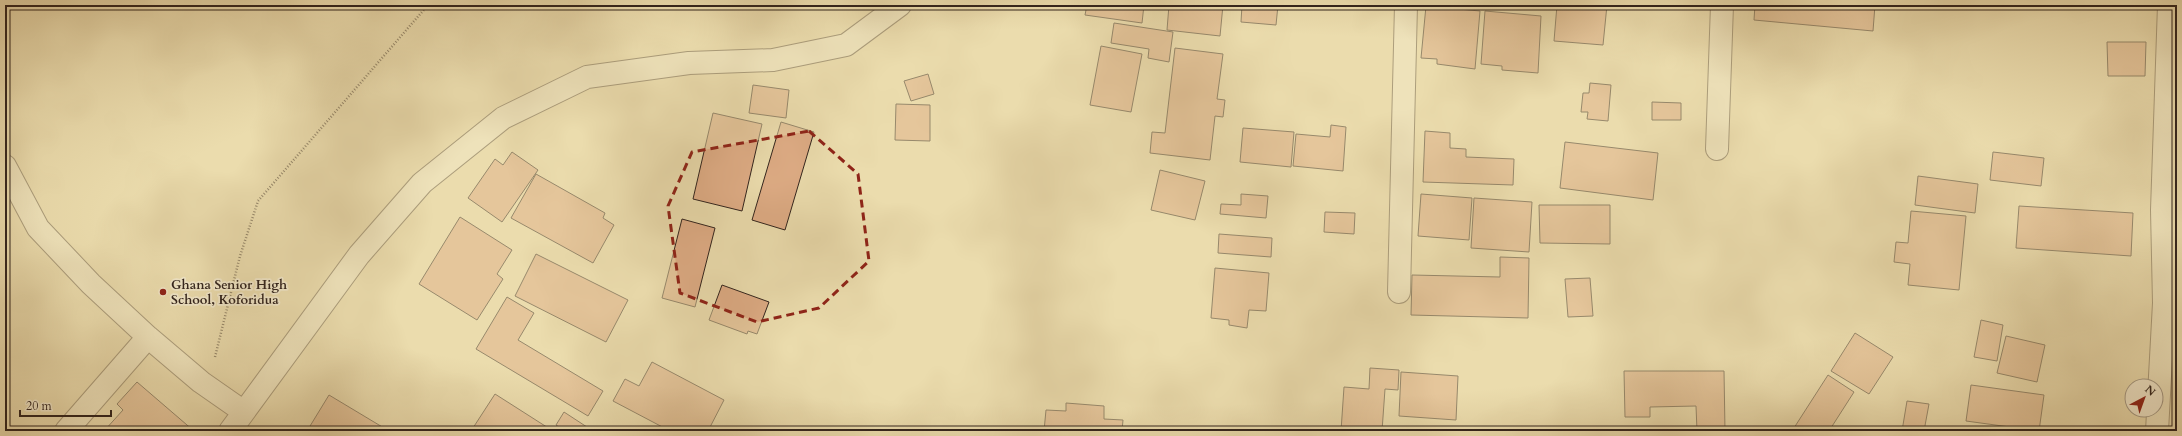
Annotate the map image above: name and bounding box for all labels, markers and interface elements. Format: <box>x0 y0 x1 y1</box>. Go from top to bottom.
place label: Ghana Senior High School, Koforidua <box>171 276 287 309</box>
marker: Ghana Senior High School, Koforidua <box>158 287 168 297</box>
north arrow <box>2124 378 2164 418</box>
text: N <box>2142 382 2159 400</box>
scale bar <box>20 392 111 418</box>
text: 20 m <box>26 398 53 414</box>

